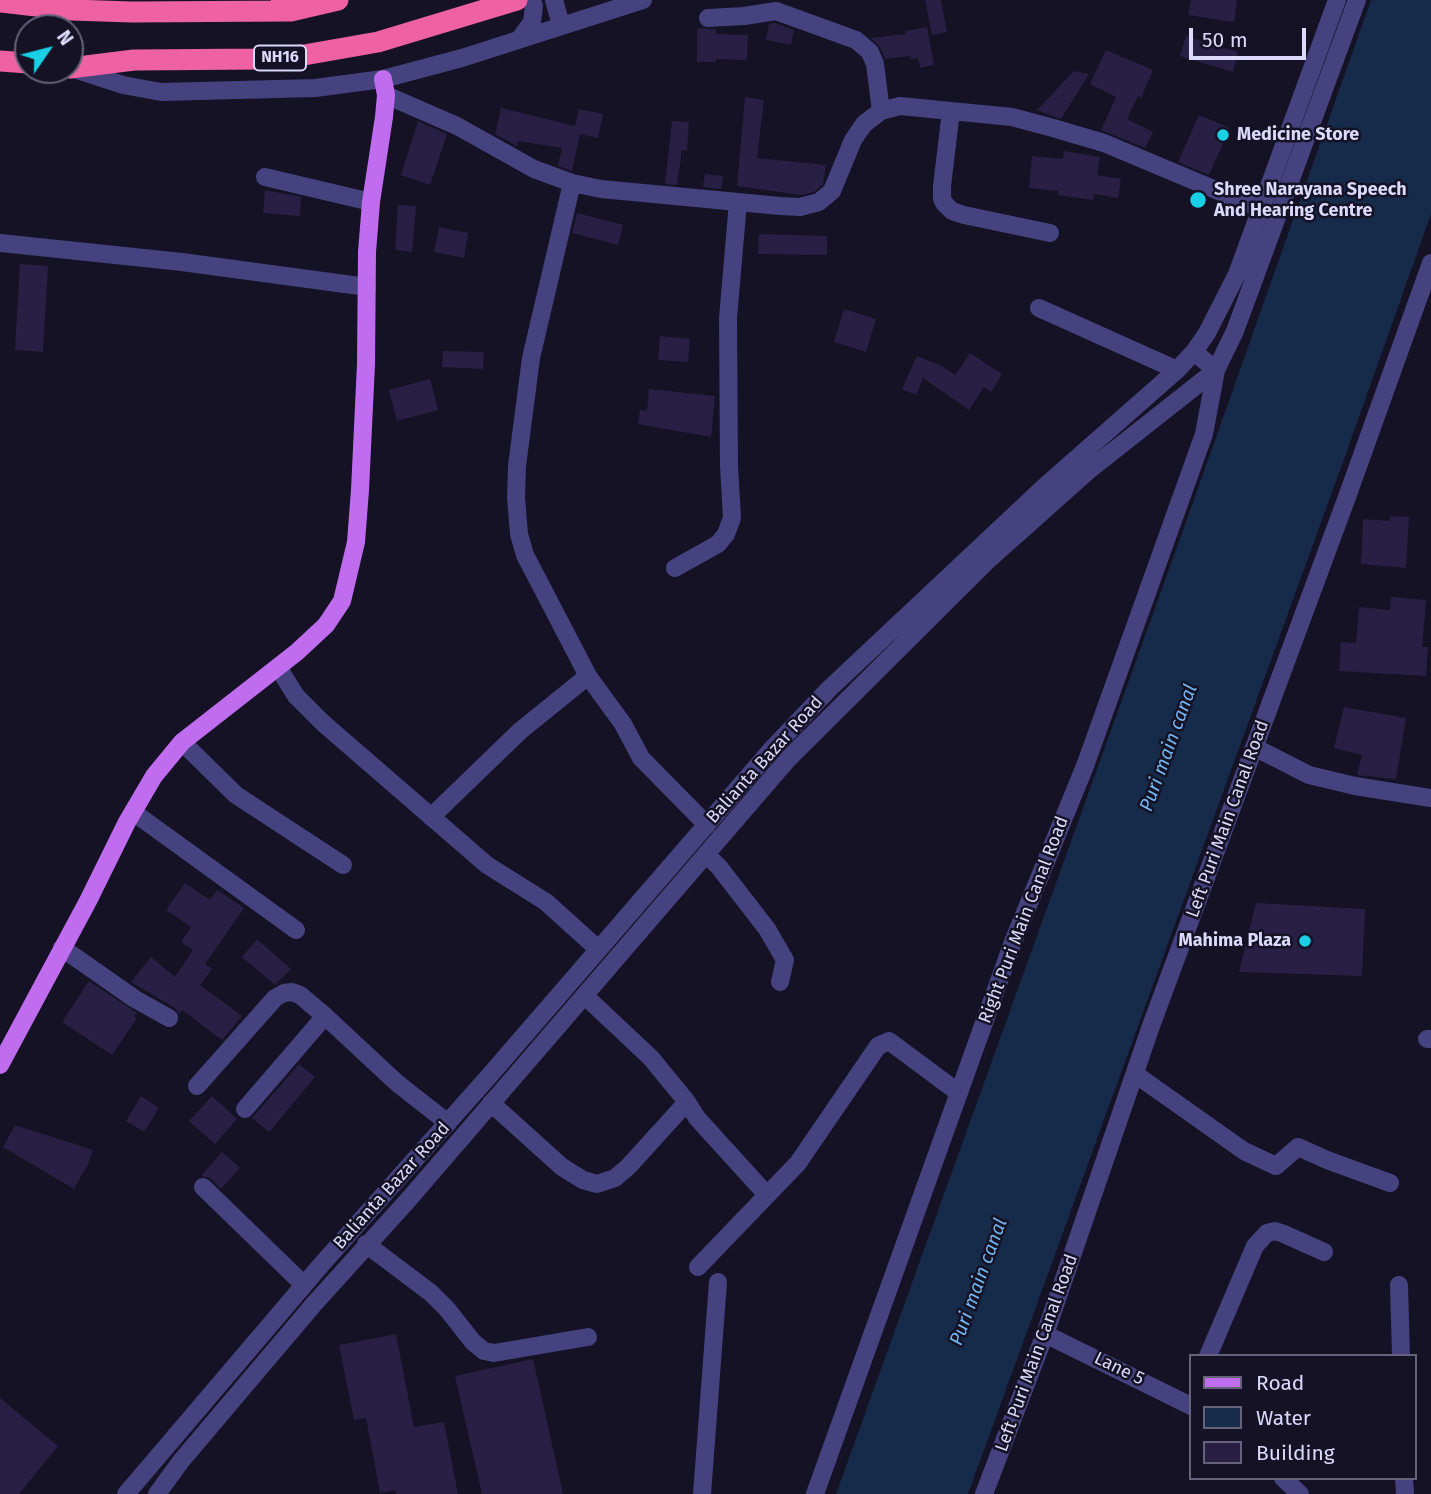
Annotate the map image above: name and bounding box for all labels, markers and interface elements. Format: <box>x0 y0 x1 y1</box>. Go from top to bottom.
north arrow <box>14 14 84 84</box>
scale bar <box>1193 14 1310 58</box>
text: N <box>52 26 78 50</box>
text: 50 m <box>1202 27 1248 53</box>
road number: NH16 <box>254 46 306 71</box>
place label: Medicine Store <box>1237 124 1359 146</box>
marker: Medicine Store <box>1215 127 1231 143</box>
place label: Shree Narayana Speech And Hearing Centre <box>1214 179 1407 222</box>
marker: Shree Narayana Speech And Hearing Centre <box>1188 190 1208 210</box>
water label: Puri main canal <box>1135 681 1203 815</box>
street label: Balianta Bazar Road <box>702 692 828 828</box>
street label: Left Puri Main Canal Road <box>1182 717 1274 921</box>
street label: Right Puri Main Canal Road <box>975 813 1073 1027</box>
place label: Mahima Plaza <box>1179 930 1291 952</box>
marker: Mahima Plaza <box>1297 933 1313 949</box>
street label: Balianta Bazar Road <box>329 1118 455 1254</box>
water label: Puri main canal <box>945 1215 1013 1349</box>
street label: Left Puri Main Canal Road <box>991 1251 1083 1455</box>
street label: Lane 5 <box>1091 1348 1147 1390</box>
legend <box>1190 1354 1417 1480</box>
text: Road <box>1256 1370 1304 1396</box>
text: Water <box>1256 1405 1311 1431</box>
text: Building <box>1256 1440 1335 1466</box>

